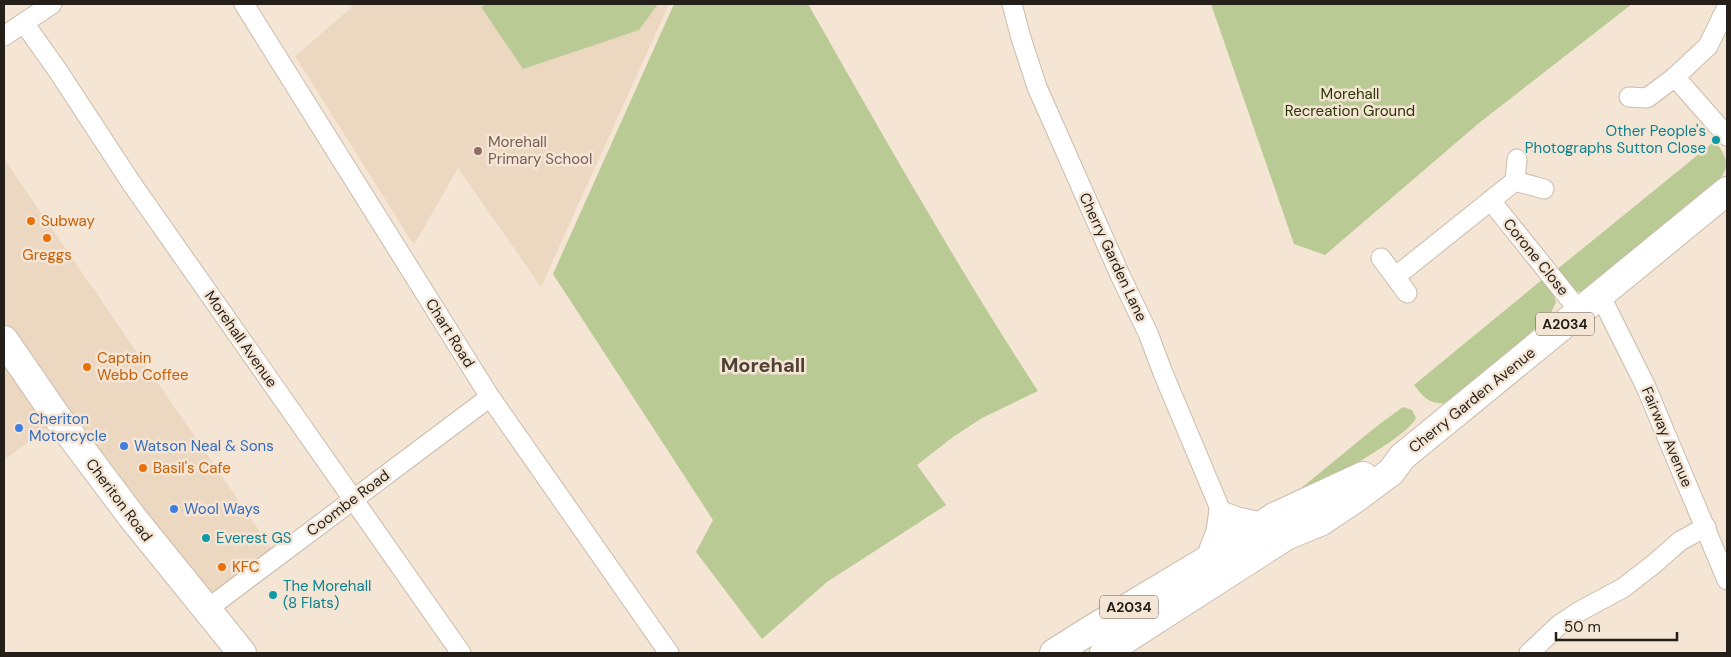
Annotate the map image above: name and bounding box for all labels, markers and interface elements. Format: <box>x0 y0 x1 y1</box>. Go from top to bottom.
park label: Morehall Recreation Ground <box>1285 84 1415 121</box>
place label: Other People's Photographs Sutton Close <box>1525 121 1706 158</box>
place label: Morehall Primary School <box>488 132 592 169</box>
marker: Other People's Photographs Sutton Close <box>1710 134 1722 146</box>
marker: Morehall Primary School <box>472 145 484 157</box>
street label: Cherry Garden Lane <box>1074 189 1152 325</box>
place label: Subway <box>41 211 96 231</box>
street label: Corone Close <box>1499 214 1573 300</box>
marker: Subway <box>25 215 37 227</box>
marker: Greggs <box>41 232 53 244</box>
place label: Greggs <box>22 245 72 265</box>
street label: Morehall Avenue <box>200 287 282 391</box>
street label: Chart Road <box>421 295 479 371</box>
road number: A2034 <box>1536 312 1594 336</box>
street label: Cherry Garden Avenue <box>1404 343 1540 457</box>
place label: Captain Webb Coffee <box>97 348 189 385</box>
district label: Morehall <box>721 352 805 378</box>
marker: Captain Webb Coffee <box>81 361 93 373</box>
street label: Fairway Avenue <box>1637 384 1697 490</box>
place label: Cheriton Motorcycle <box>29 409 107 446</box>
marker: Cheriton Motorcycle <box>13 422 25 434</box>
place label: Watson Neal & Sons <box>134 436 274 456</box>
marker: Watson Neal & Sons <box>118 440 130 452</box>
street label: Cheriton Road <box>81 454 157 546</box>
place label: Basil's Cafe <box>153 458 231 478</box>
marker: Basil's Cafe <box>137 462 149 474</box>
street label: Coombe Road <box>303 465 393 541</box>
place label: Wool Ways <box>184 499 260 519</box>
marker: Wool Ways <box>168 503 180 515</box>
place label: Everest GS <box>216 528 292 548</box>
marker: Everest GS <box>200 532 212 544</box>
place label: KFC <box>232 557 260 577</box>
marker: KFC <box>216 561 228 573</box>
place label: The Morehall (8 Flats) <box>283 576 371 613</box>
marker: The Morehall (8 Flats) <box>267 589 279 601</box>
road number: A2034 <box>1100 596 1158 618</box>
scale bar <box>1556 610 1677 642</box>
text: 50 m <box>1564 617 1601 637</box>

